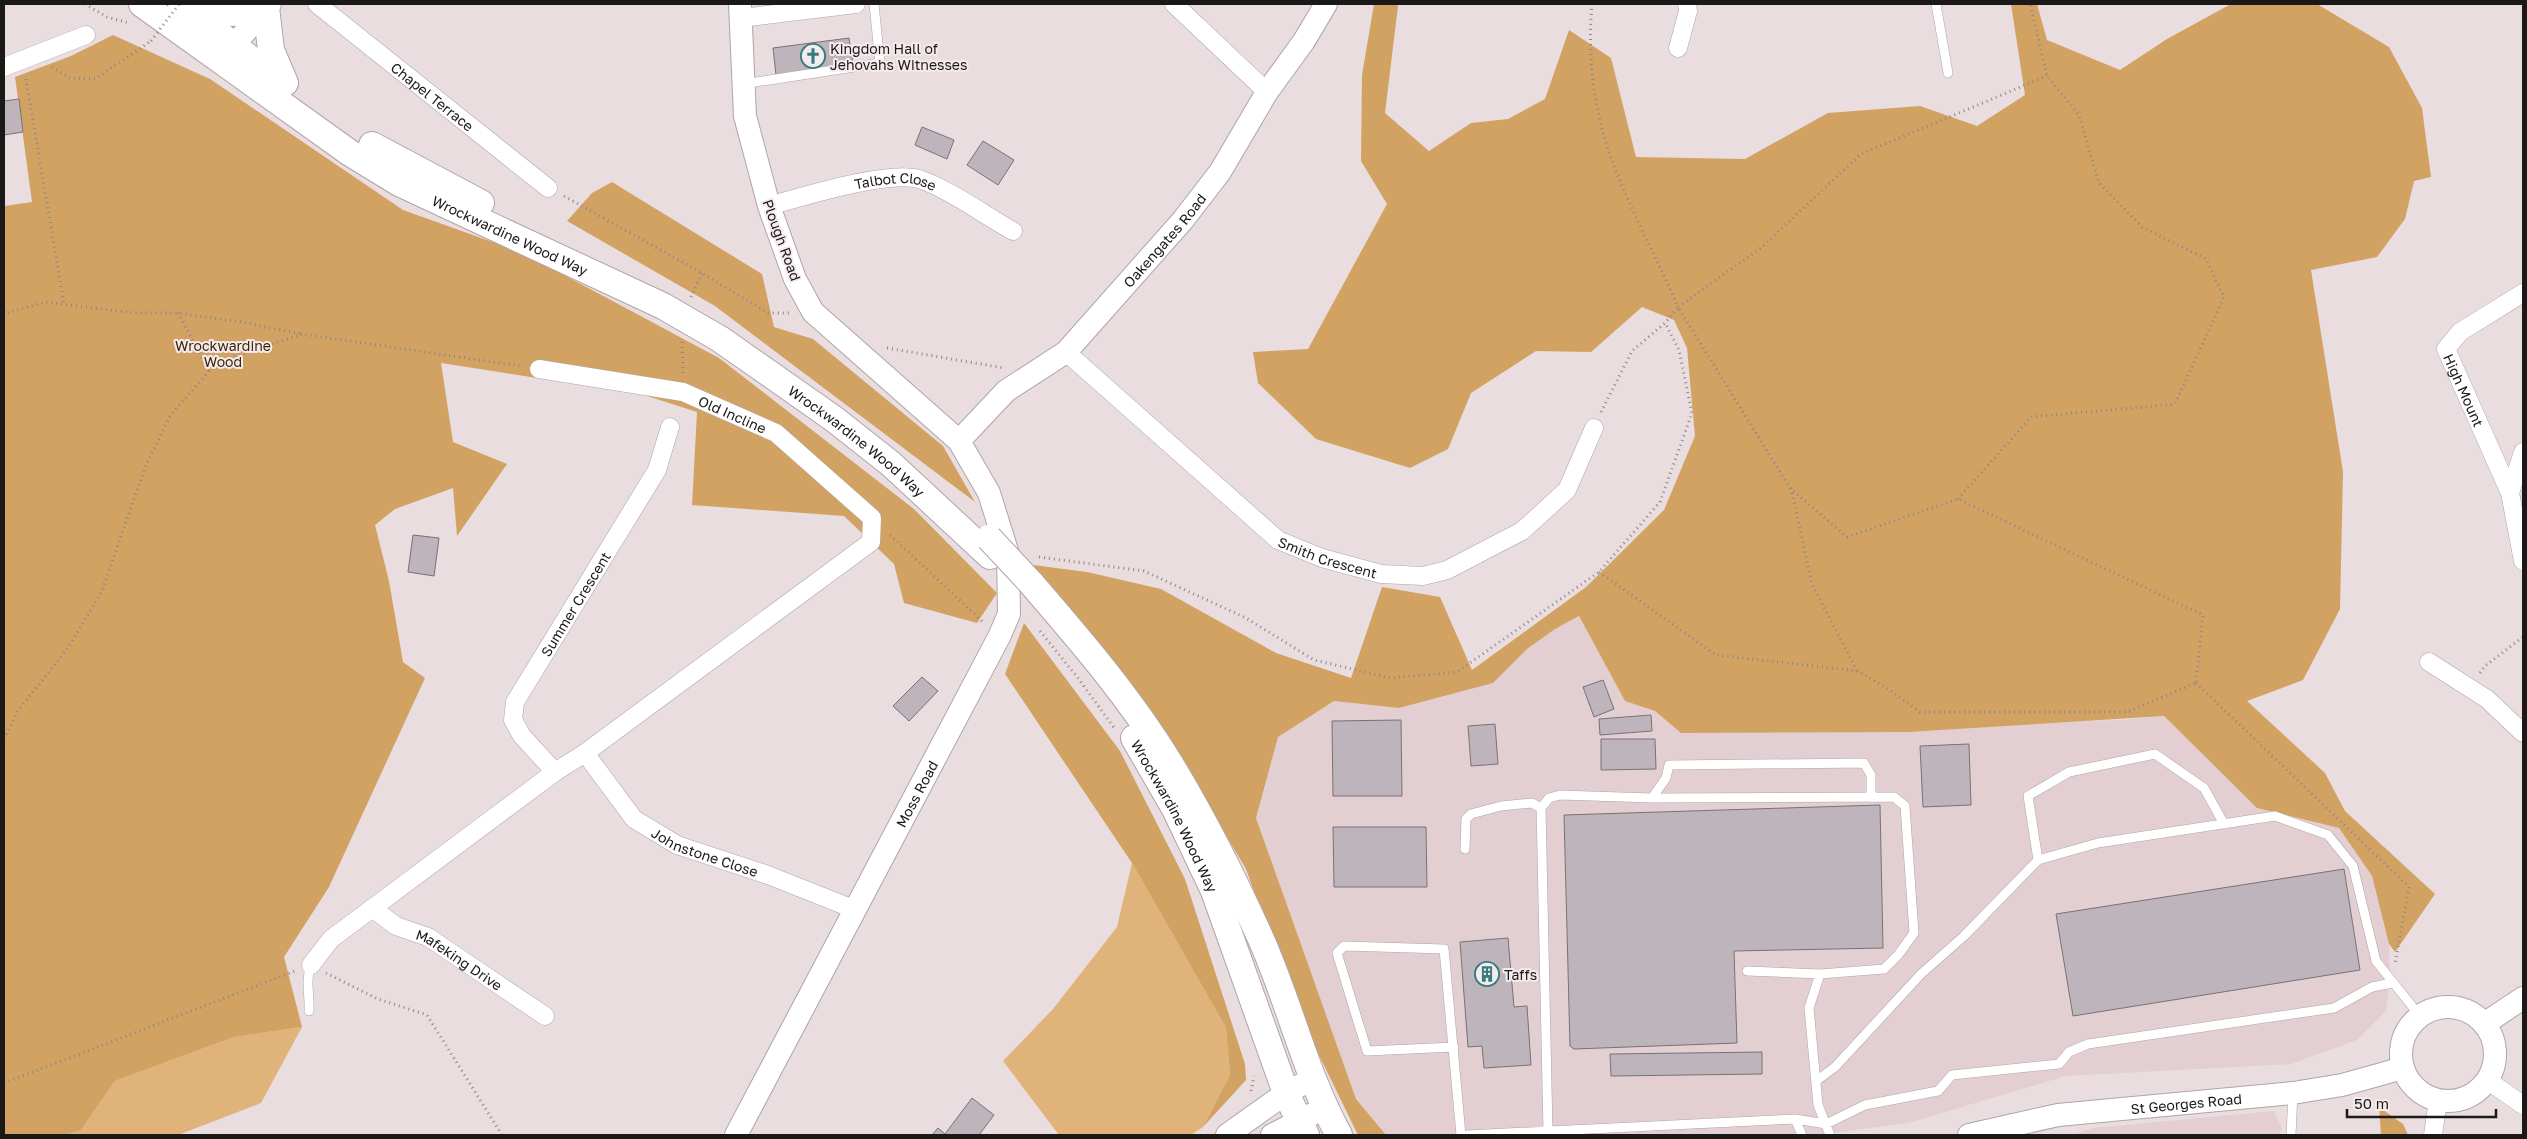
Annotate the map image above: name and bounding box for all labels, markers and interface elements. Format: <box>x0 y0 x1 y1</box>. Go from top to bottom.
place label: Kingdom Hall of Jehovahs Witnesses <box>830 40 967 73</box>
church icon: Kingdom Hall of Jehovahs Witnesses <box>800 43 826 69</box>
street label: Chapel Terrace <box>388 58 477 134</box>
street label: Talbot Close <box>853 169 939 194</box>
street label: Oakengates Road <box>1119 190 1209 290</box>
street label: Wrockwardine Wood Way <box>430 191 591 278</box>
street label: Plough Road <box>759 197 805 283</box>
park label: Wrockwardine Wood <box>175 337 271 370</box>
street label: High Mount <box>2441 351 2488 429</box>
street label: Wrockwardine Wood Way <box>785 381 929 500</box>
street label: Old Incline <box>696 391 769 436</box>
street label: Smith Crescent <box>1276 533 1379 581</box>
street label: Summer Crescent <box>537 548 614 659</box>
street label: Wrockwardine Wood Way <box>1128 736 1222 895</box>
street label: Moss Road <box>892 757 941 830</box>
street label: Johnstone Close <box>649 823 760 880</box>
street label: Mafeking Drive <box>414 925 506 993</box>
building icon: Taffs <box>1474 961 1500 987</box>
place label: Taffs <box>1504 966 1537 983</box>
scale bar <box>2347 1086 2496 1118</box>
street label: St Georges Road <box>2130 1089 2243 1117</box>
text: 50 m <box>2354 1094 2389 1112</box>

